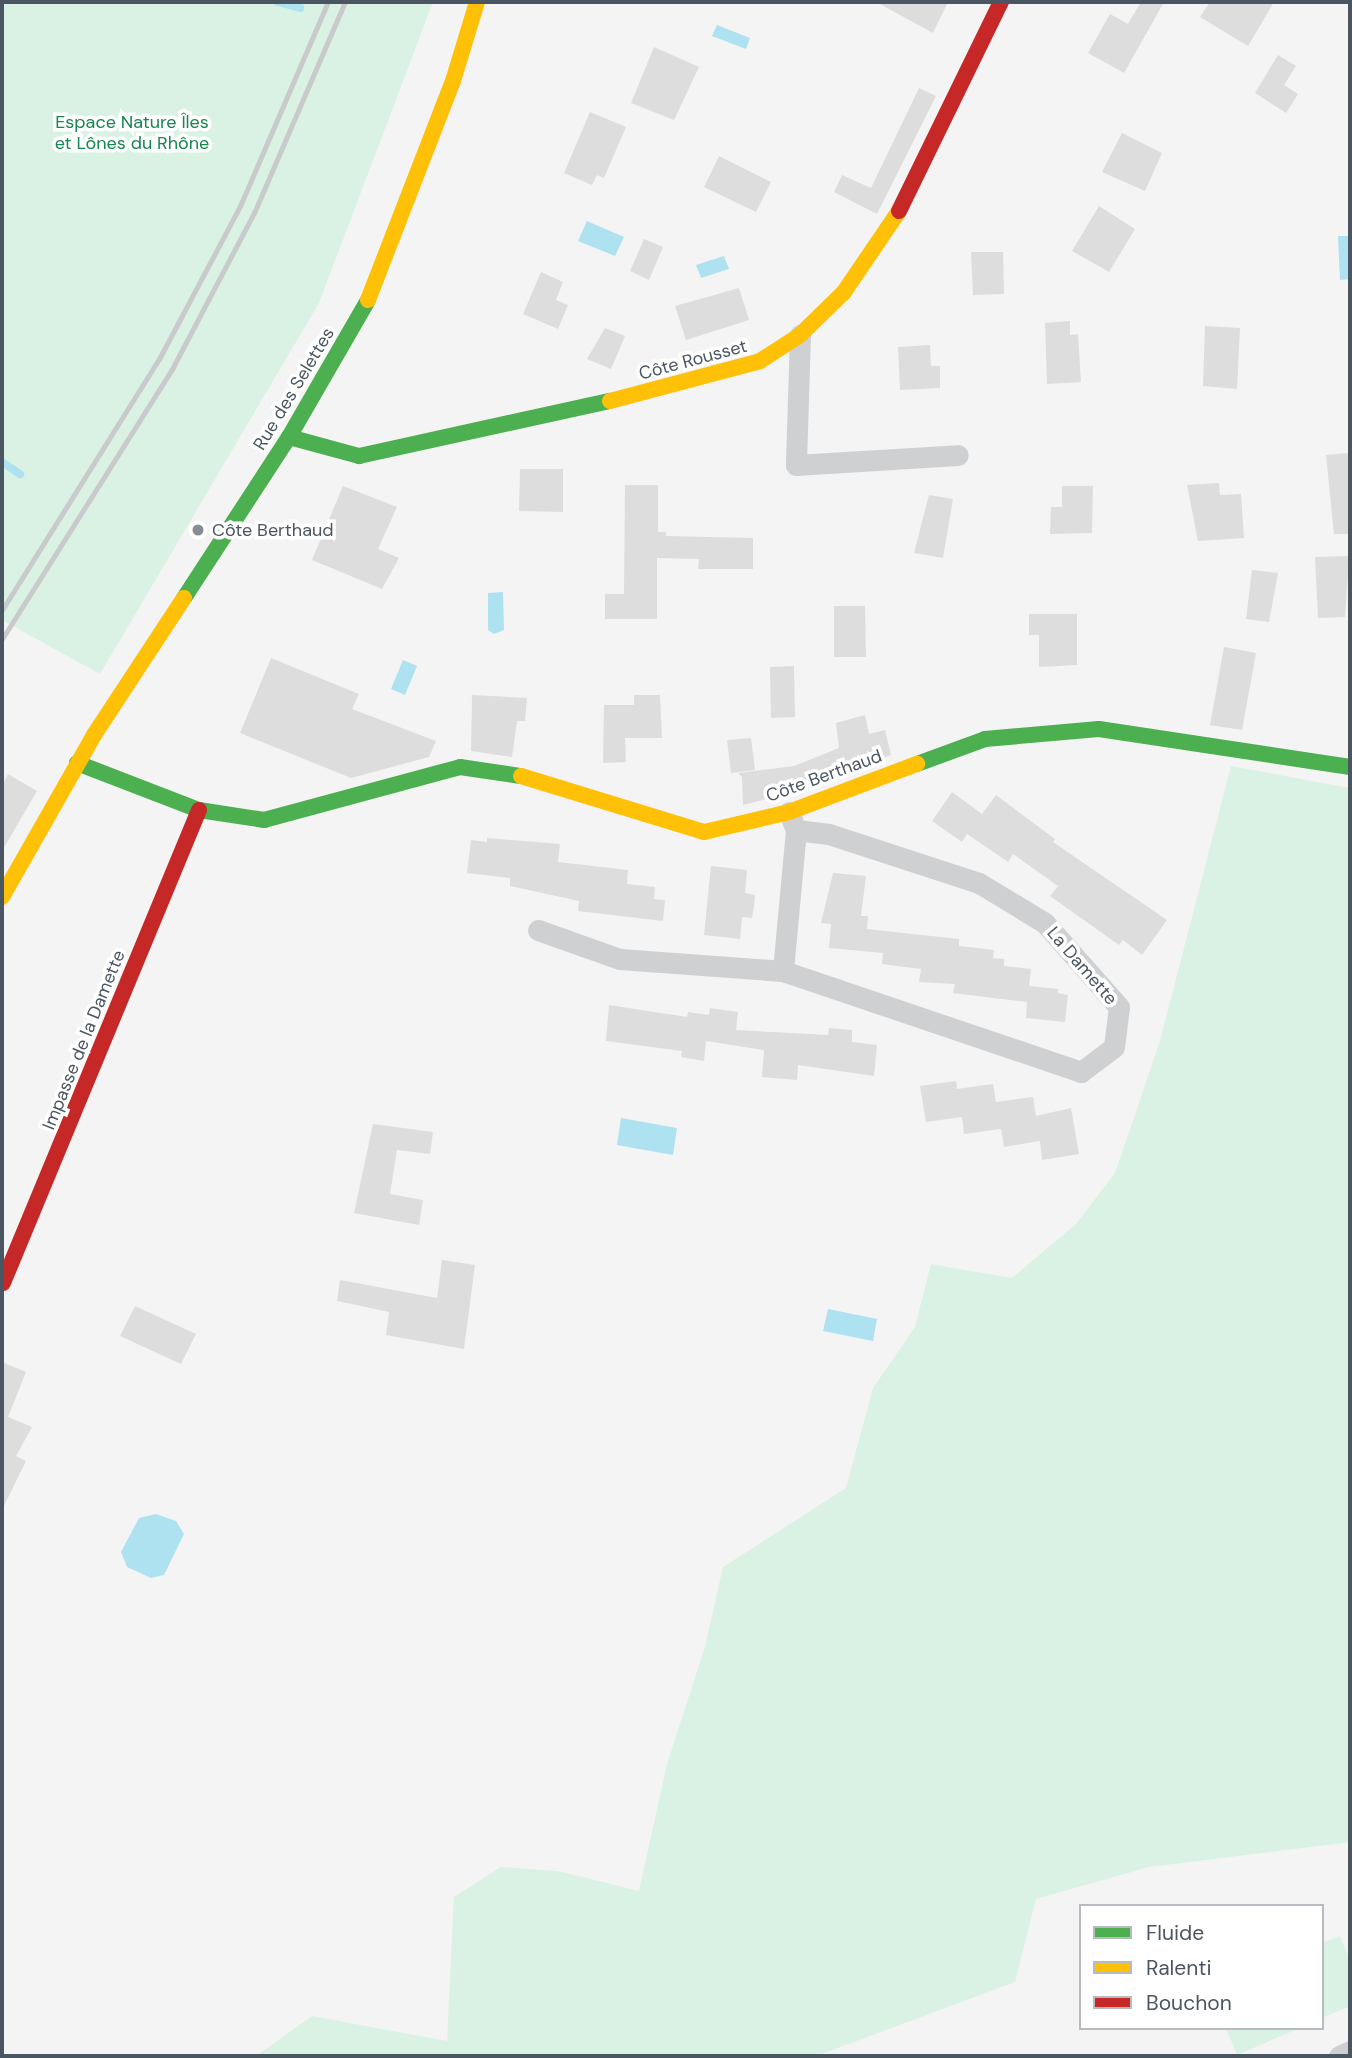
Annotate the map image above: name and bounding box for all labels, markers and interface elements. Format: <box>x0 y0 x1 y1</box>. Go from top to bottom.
park label: Espace Nature Îles et Lônes du Rhône <box>55 112 209 154</box>
street label: Rue des Selettes <box>249 324 339 454</box>
street label: Côte Rousset <box>636 335 750 385</box>
place label: Côte Berthaud <box>212 519 334 541</box>
marker: Côte Berthaud <box>190 522 206 538</box>
street label: Côte Berthaud <box>763 745 885 807</box>
street label: La Damette <box>1042 923 1122 1009</box>
street label: Impasse de la Damette <box>38 947 130 1133</box>
legend <box>1079 1904 1324 2030</box>
text: Fluide <box>1146 1919 1204 1947</box>
text: Ralenti <box>1146 1954 1212 1982</box>
text: Bouchon <box>1146 1989 1232 2017</box>

